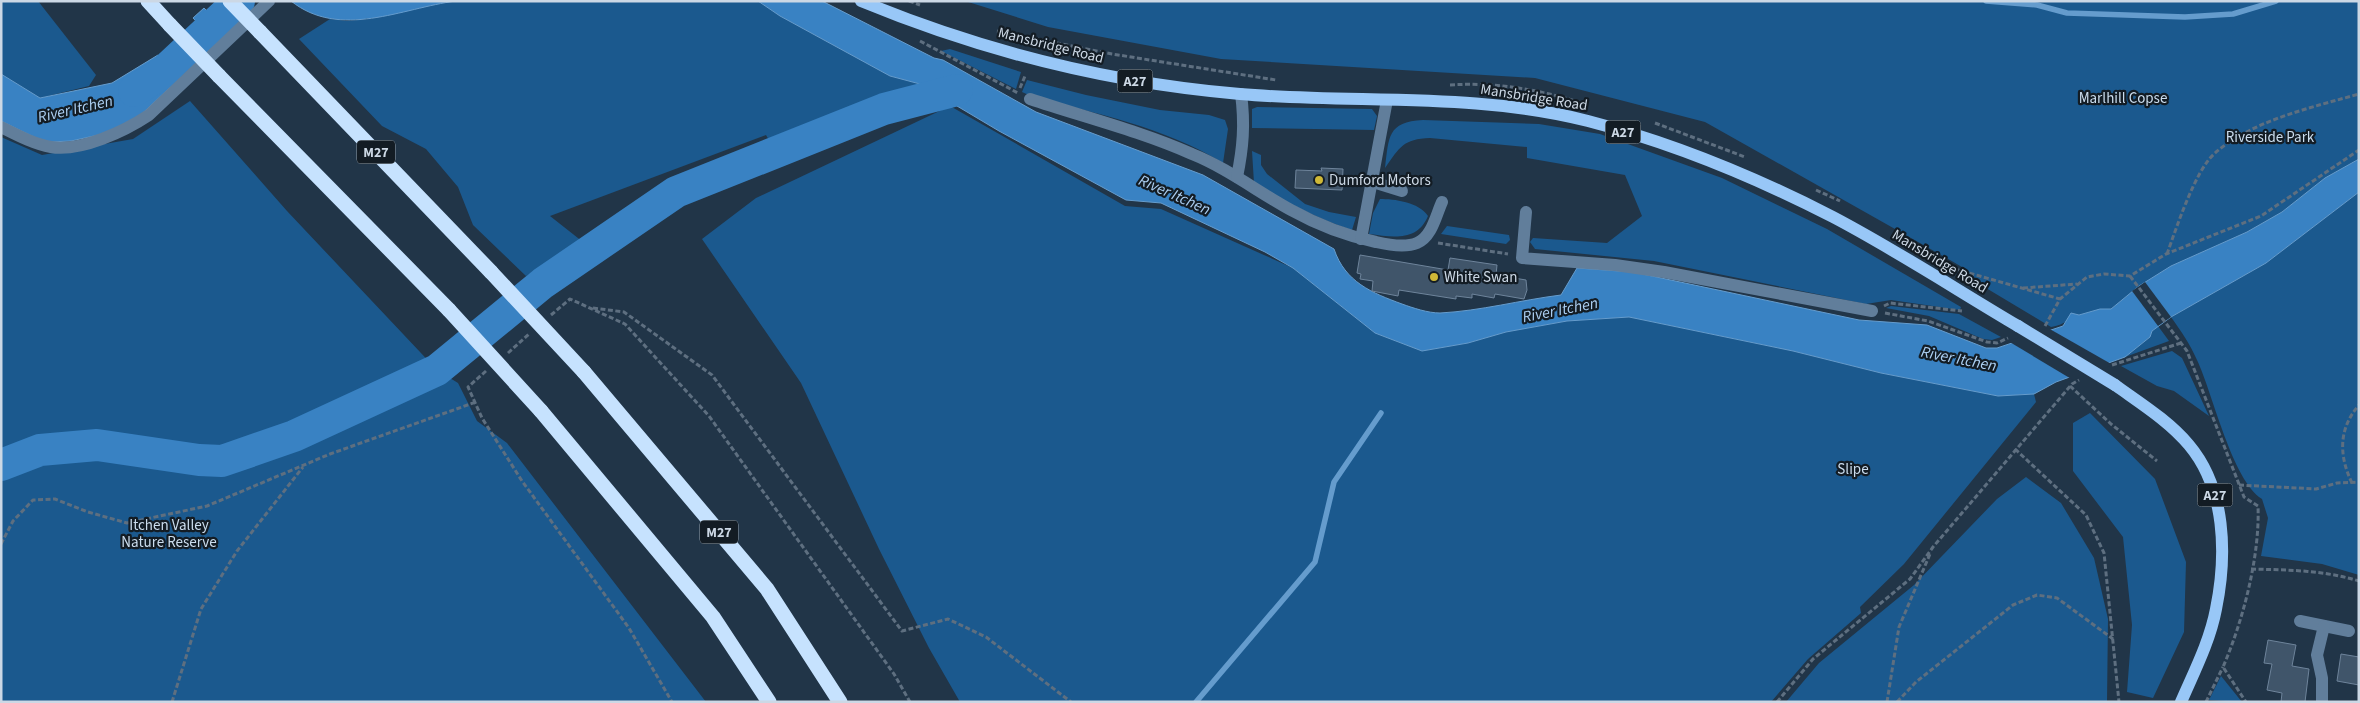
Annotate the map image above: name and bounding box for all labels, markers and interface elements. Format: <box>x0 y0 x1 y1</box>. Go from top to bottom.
street label: Mansbridge Road <box>996 22 1106 69</box>
road number: A27 <box>1118 70 1152 92</box>
street label: Mansbridge Road <box>1479 79 1589 116</box>
park label: Marlhill Copse <box>2079 88 2167 109</box>
water label: River Itchen <box>35 90 115 128</box>
road number: A27 <box>1606 120 1640 144</box>
park label: Riverside Park <box>2226 127 2315 148</box>
road number: M27 <box>357 140 395 163</box>
water label: River Itchen <box>1135 169 1214 221</box>
place label: Dumford Motors <box>1329 170 1431 191</box>
marker: Dumford Motors <box>1313 174 1325 186</box>
street label: Mansbridge Road <box>1888 224 1992 298</box>
place label: White Swan <box>1444 267 1517 288</box>
marker: White Swan <box>1428 271 1440 283</box>
water label: River Itchen <box>1521 292 1600 328</box>
water label: River Itchen <box>1919 341 1998 377</box>
park label: Slipe <box>1837 459 1869 480</box>
road number: A27 <box>2198 484 2232 506</box>
park label: Itchen Valley Nature Reserve <box>121 515 217 553</box>
road number: M27 <box>700 520 738 544</box>

